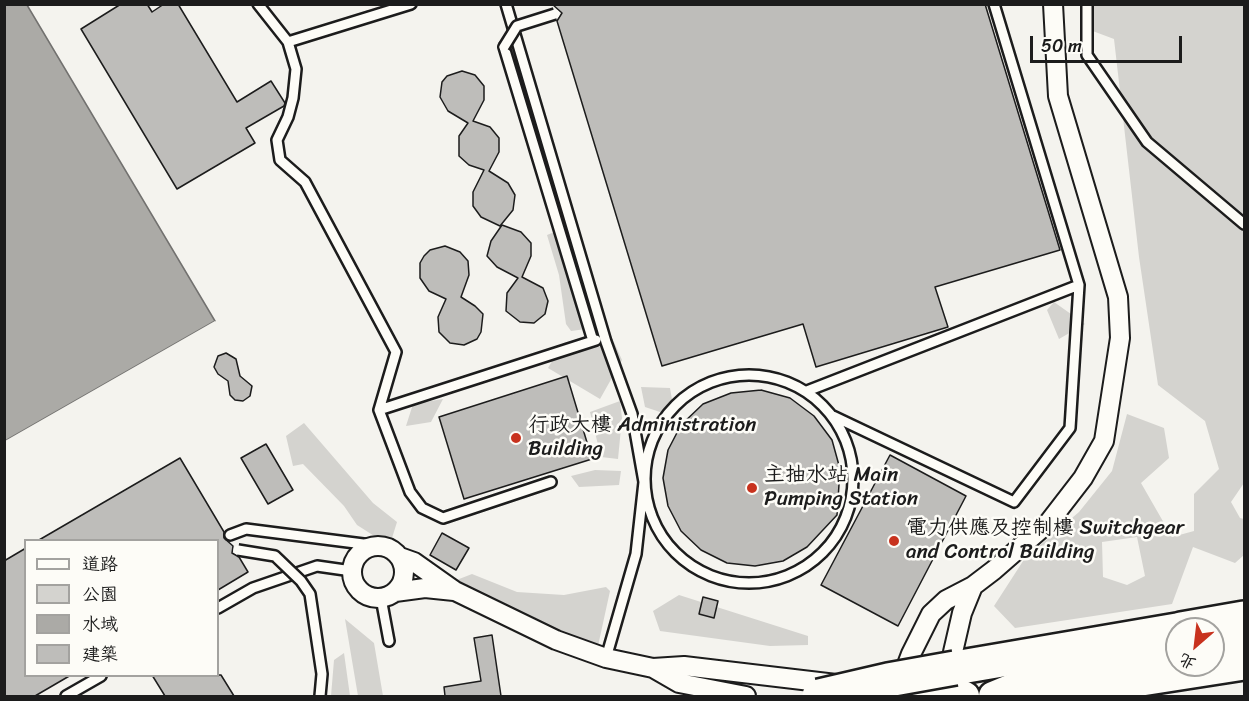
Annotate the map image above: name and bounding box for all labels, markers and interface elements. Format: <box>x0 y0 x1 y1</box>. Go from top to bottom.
scale bar <box>1033 24 1184 62</box>
text: 50 m <box>1041 30 1082 62</box>
place label: 行政大樓 Administration Building <box>528 413 756 463</box>
marker: 行政大樓 Administration Building <box>509 431 523 445</box>
place label: 主抽水站 Main Pumping Station <box>764 463 918 513</box>
marker: 主抽水站 Main Pumping Station <box>745 481 759 495</box>
place label: 電力供應及控制樓 Switchgear and Control Building <box>906 516 1184 566</box>
marker: 電力供應及控制樓 Switchgear and Control Building <box>887 534 901 548</box>
legend <box>24 539 219 677</box>
text: 道路 <box>82 548 118 580</box>
text: 公園 <box>82 578 118 610</box>
text: 水域 <box>82 608 118 640</box>
north arrow <box>1165 617 1225 677</box>
text: 建築 <box>82 638 118 670</box>
text: 北 <box>1173 645 1201 678</box>

